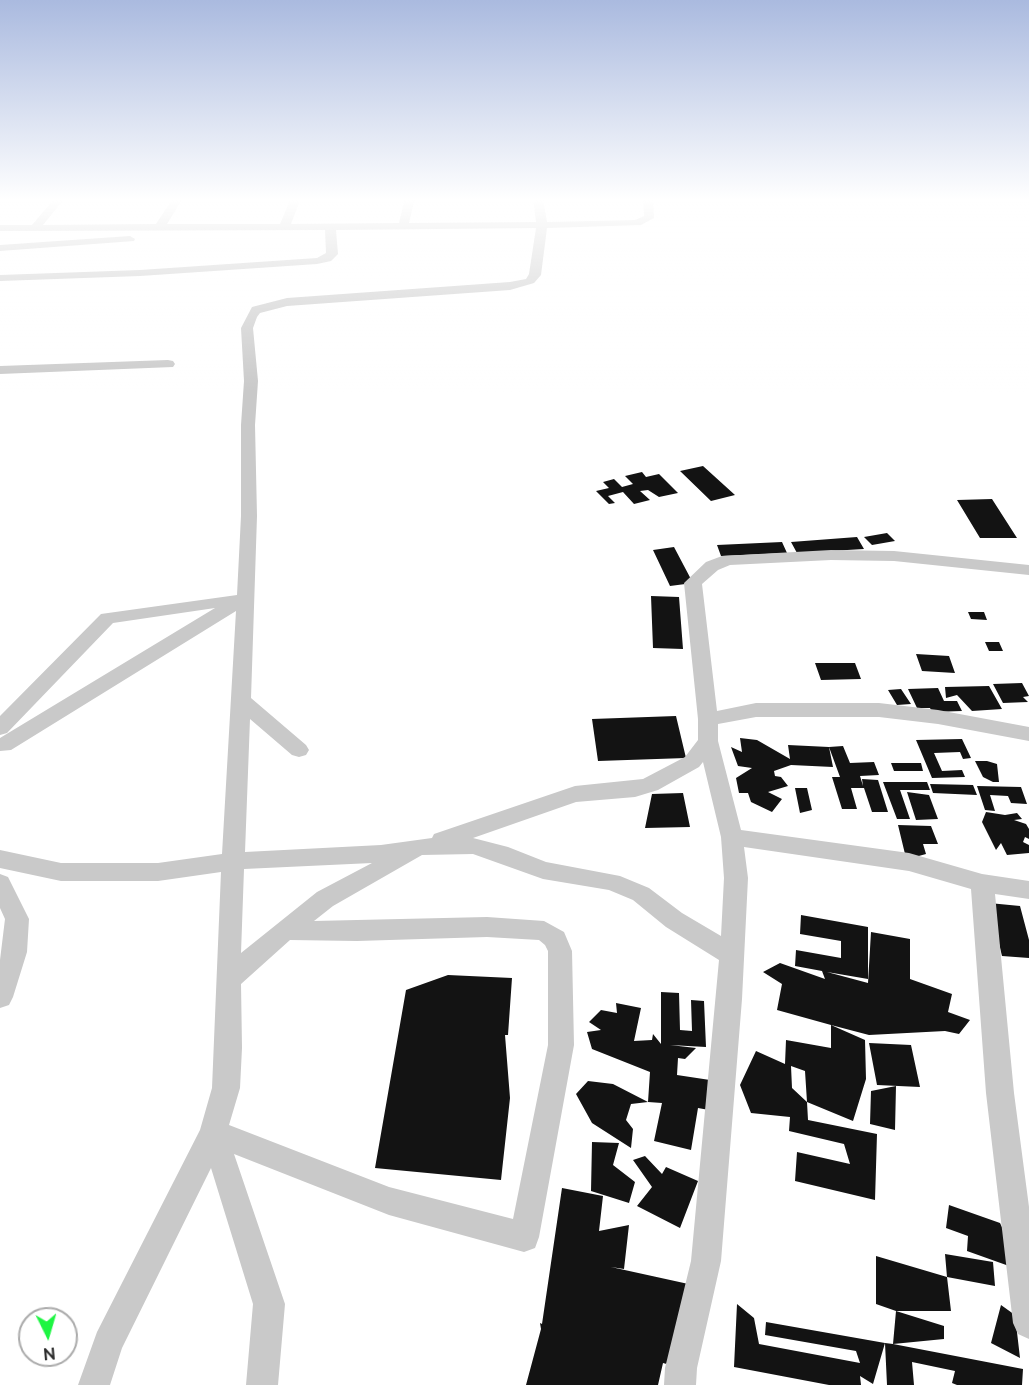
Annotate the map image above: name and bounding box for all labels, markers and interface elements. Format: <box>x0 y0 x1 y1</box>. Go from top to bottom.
north arrow <box>18 1307 78 1367</box>
text: N <box>43 1343 56 1363</box>

